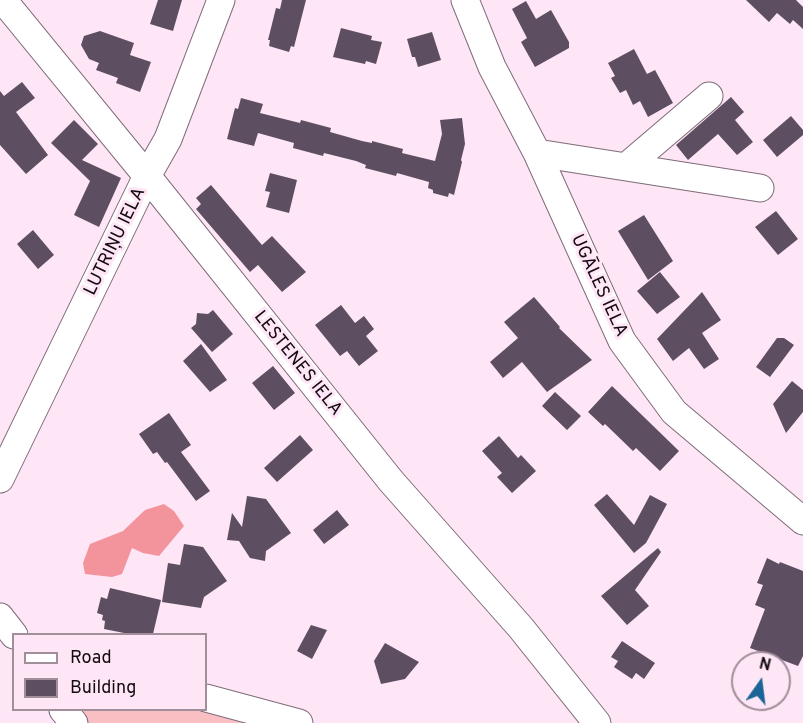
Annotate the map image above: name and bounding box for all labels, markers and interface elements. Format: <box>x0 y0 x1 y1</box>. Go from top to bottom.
street label: LUTRIŅU IELA <box>81 185 151 299</box>
street label: UGĀLES IELA <box>565 231 631 341</box>
street label: LESTENES IELA <box>248 307 346 421</box>
legend <box>12 633 207 711</box>
text: Road <box>70 647 112 670</box>
north arrow <box>731 651 791 711</box>
text: N <box>757 654 773 677</box>
text: Building <box>70 677 136 700</box>

